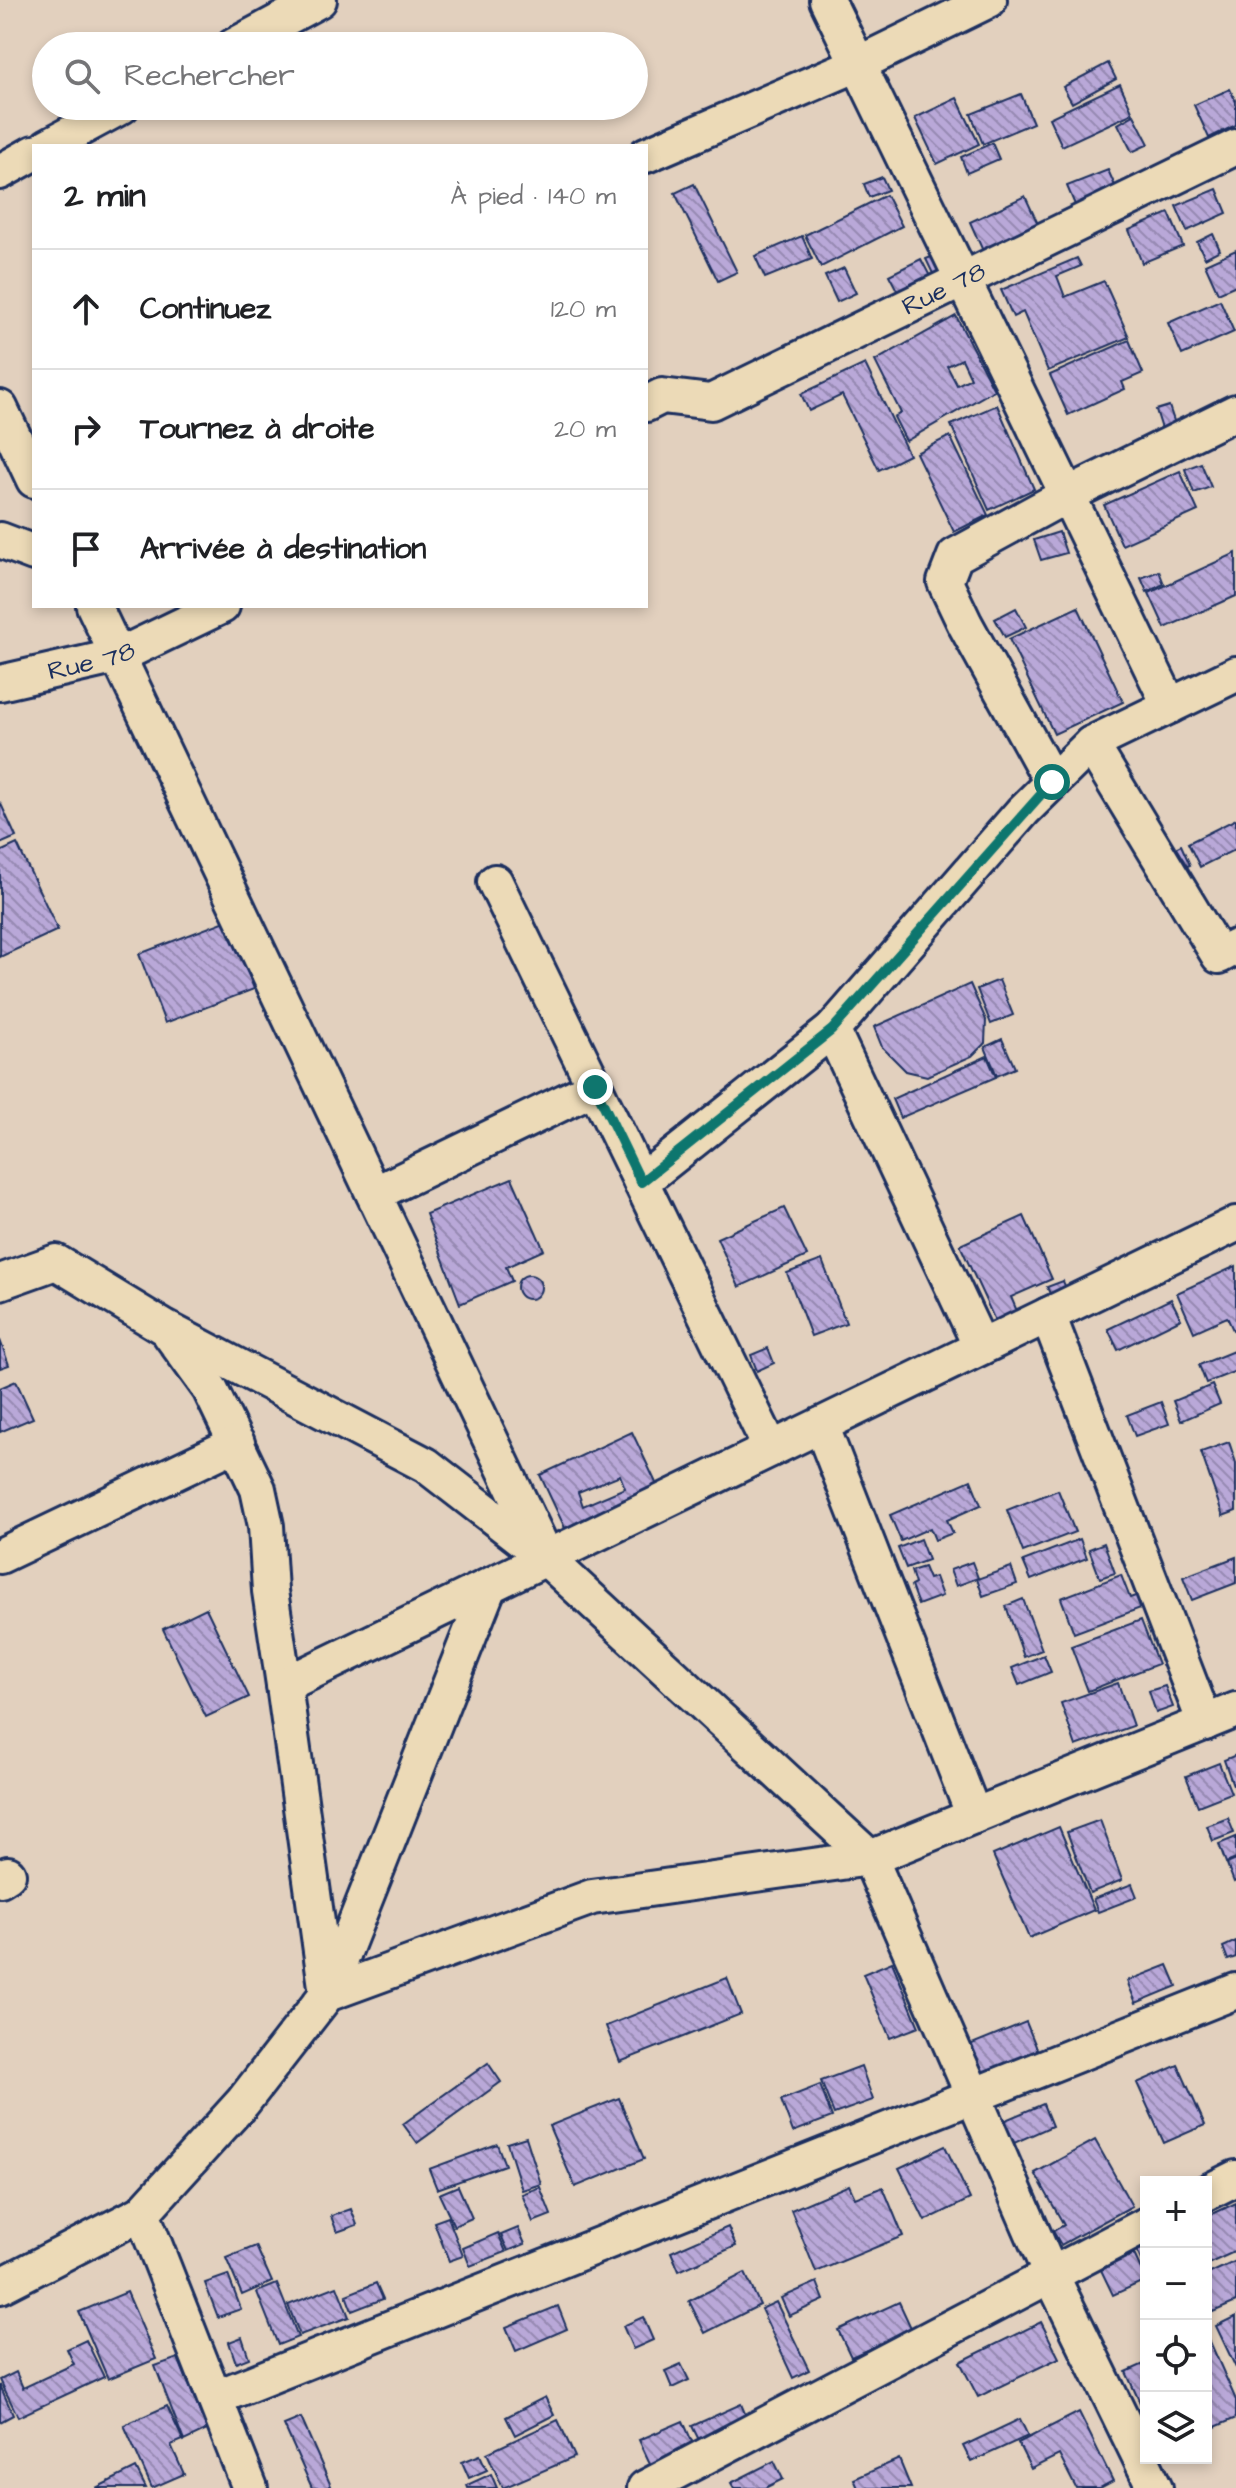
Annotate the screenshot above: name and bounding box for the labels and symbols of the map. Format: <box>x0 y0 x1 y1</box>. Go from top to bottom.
street label: Rue 78 <box>896 253 992 325</box>
street label: Rue 78 <box>44 632 142 690</box>
route start <box>1034 764 1070 800</box>
route end <box>577 1069 613 1105</box>

